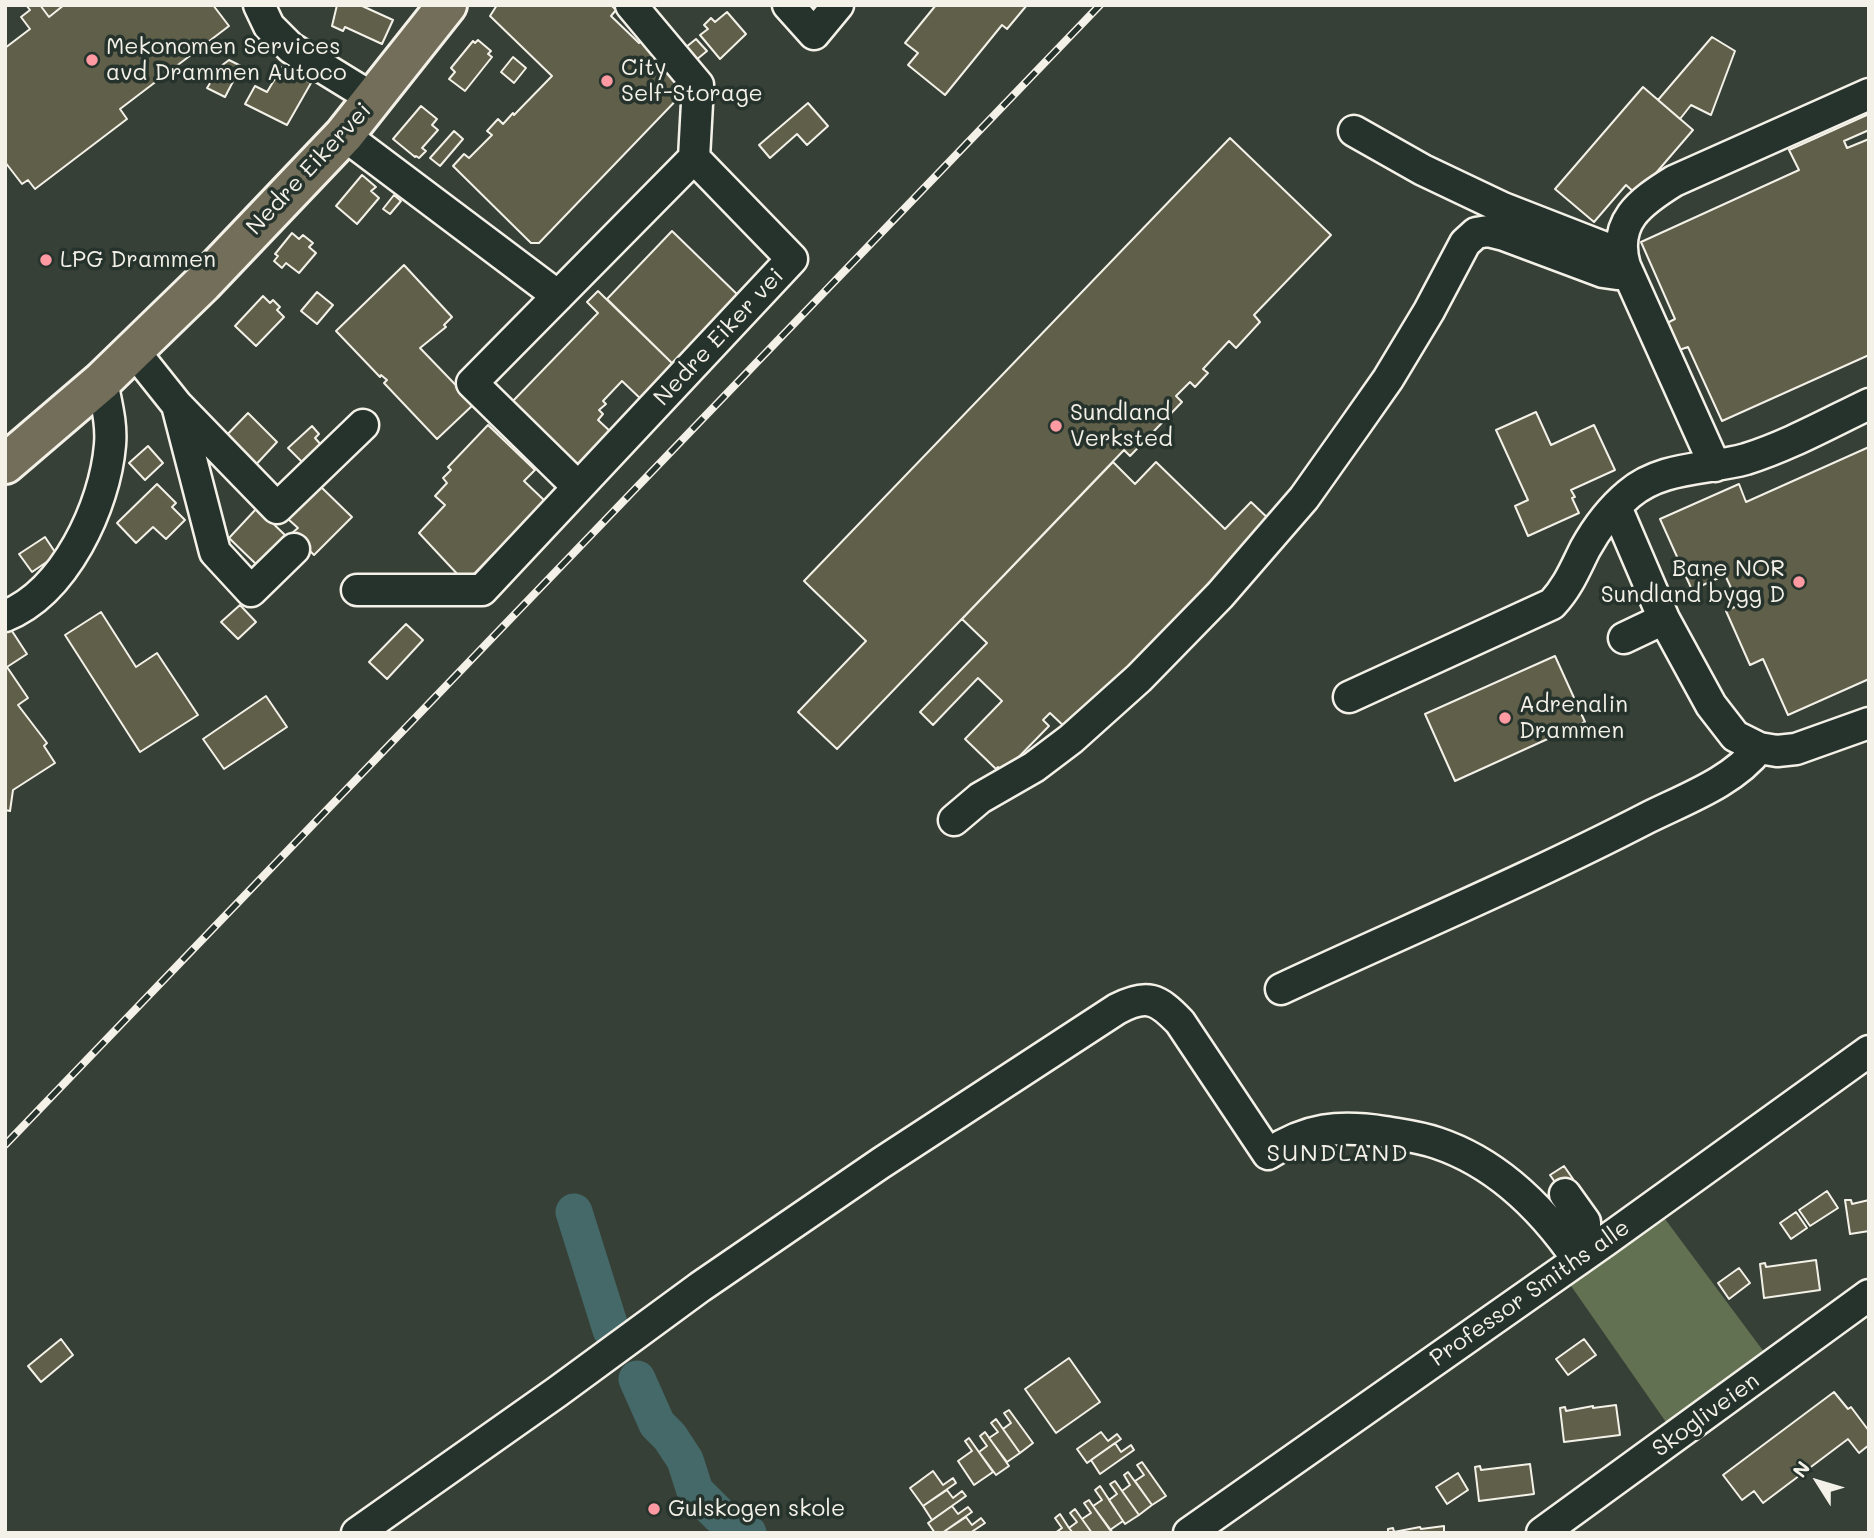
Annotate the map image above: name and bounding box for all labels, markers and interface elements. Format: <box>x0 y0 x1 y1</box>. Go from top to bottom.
place label: Mekonomen Services avd Drammen Autoco <box>106 33 347 87</box>
marker: Mekonomen Services avd Drammen Autoco <box>84 52 100 68</box>
place label: City Self-Storage <box>621 54 763 108</box>
marker: City Self-Storage <box>599 73 615 89</box>
street label: Nedre Eikervei <box>241 97 377 241</box>
place label: LPG Drammen <box>60 246 216 274</box>
marker: LPG Drammen <box>38 252 54 268</box>
street label: Nedre Eiker vei <box>648 263 790 411</box>
place label: Sundland Verksted <box>1070 399 1173 453</box>
marker: Sundland Verksted <box>1048 418 1064 434</box>
place label: Bane NOR Sundland bygg D <box>1601 555 1785 609</box>
marker: Bane NOR Sundland bygg D <box>1791 574 1807 590</box>
place label: Adrenalin Drammen <box>1519 691 1628 745</box>
marker: Adrenalin Drammen <box>1497 710 1513 726</box>
district label: SUNDLAND <box>1267 1140 1409 1168</box>
street label: Professor Smiths alle <box>1425 1214 1635 1372</box>
street label: Skogliveien <box>1647 1367 1765 1463</box>
north arrow <box>1783 1447 1853 1517</box>
text: N <box>1787 1456 1815 1482</box>
place label: Gulskogen skole <box>668 1495 845 1523</box>
marker: Gulskogen skole <box>646 1501 662 1517</box>

